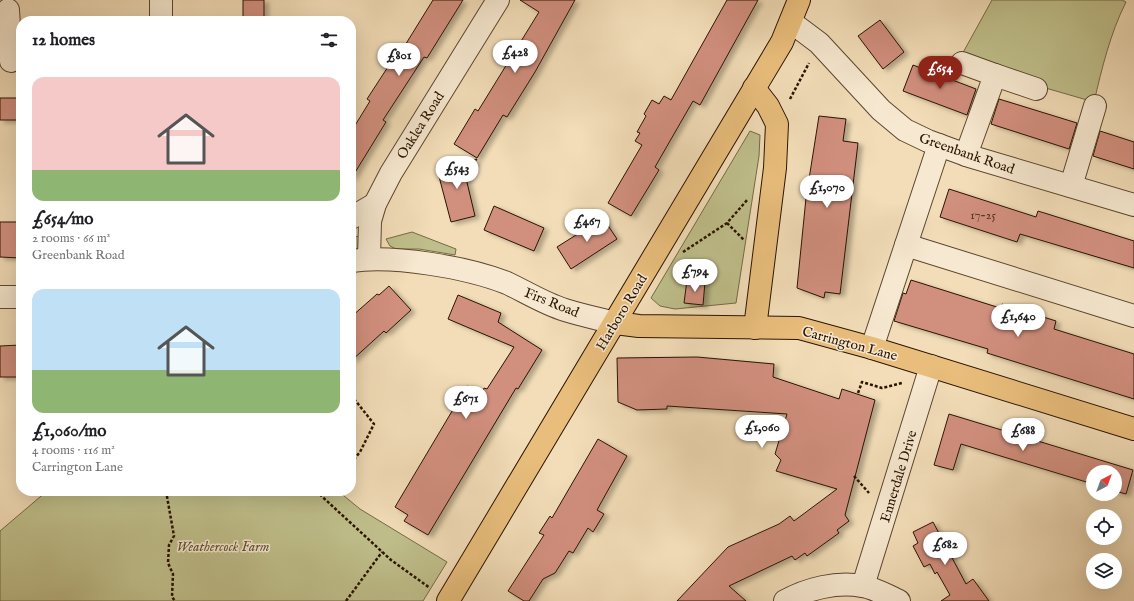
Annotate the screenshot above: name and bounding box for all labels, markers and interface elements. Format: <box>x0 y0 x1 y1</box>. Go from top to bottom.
icon: filters <box>318 29 340 51</box>
text: 12 homes <box>32 30 95 51</box>
pin: £428 <box>491 40 539 74</box>
pin: £801 <box>375 43 423 77</box>
text: £428 <box>502 44 528 61</box>
text: £801 <box>386 47 412 64</box>
pin: £654 <box>916 56 964 90</box>
text: £654 <box>927 60 953 77</box>
street label: Oaklea Road <box>393 88 449 163</box>
icon: home <box>150 103 222 175</box>
street label: Greenbank Road <box>917 129 1017 179</box>
pin: £543 <box>433 156 481 190</box>
text: £543 <box>445 160 469 177</box>
pin: £1,070 <box>794 175 860 209</box>
text: £1,070 <box>809 179 845 196</box>
house number: 17-25 <box>970 208 996 223</box>
text: £654/mo <box>32 209 93 230</box>
pin: £467 <box>563 209 611 243</box>
text: £467 <box>574 213 600 230</box>
text: 2 rooms · 66 m² <box>32 230 110 247</box>
text: Greenbank Road <box>32 247 125 264</box>
pin: £794 <box>671 259 719 293</box>
text: £794 <box>681 263 709 280</box>
street label: Harboro Road <box>592 271 652 354</box>
street label: Firs Road <box>522 284 582 322</box>
pin: £1,640 <box>985 304 1051 338</box>
text: £1,640 <box>1000 308 1036 325</box>
icon: home <box>150 315 222 387</box>
street label: Carrington Lane <box>800 323 900 365</box>
pin: £671 <box>442 386 490 420</box>
text: £671 <box>453 390 479 407</box>
pin: £1,060 <box>729 415 795 449</box>
pin: £688 <box>999 418 1047 452</box>
text: £1,060 <box>744 419 780 436</box>
text: £1,060/mo <box>32 421 107 442</box>
text: £688 <box>1011 422 1035 439</box>
street label: Ennerdale Drive <box>876 427 922 525</box>
text: 4 rooms · 116 m² <box>32 442 115 459</box>
text: Carrington Lane <box>32 459 123 476</box>
north arrow <box>1086 465 1122 501</box>
map controls <box>1086 465 1122 589</box>
button: locate <box>1086 509 1122 545</box>
pin: £682 <box>921 532 969 566</box>
text: £682 <box>932 536 958 553</box>
park label: Weathercock Farm <box>177 538 269 556</box>
button: layers <box>1086 553 1122 589</box>

